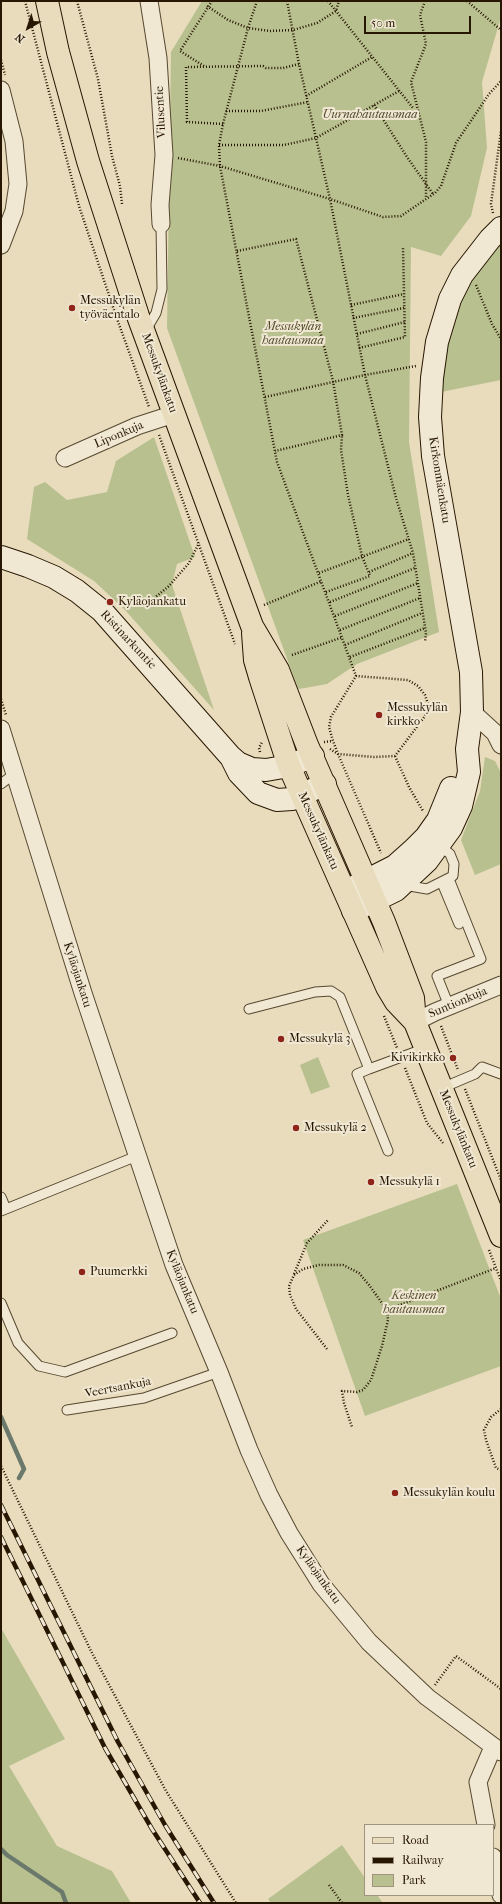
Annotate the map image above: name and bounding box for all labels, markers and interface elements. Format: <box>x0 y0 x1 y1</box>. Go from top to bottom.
north arrow <box>8 8 48 48</box>
scale bar <box>366 8 473 34</box>
text: 50 m <box>371 16 395 30</box>
text: N <box>13 30 27 45</box>
street label: Vilusentie <box>152 86 170 138</box>
park label: Uurnahautausmaa <box>323 108 417 122</box>
place label: Messukylän työväentalo <box>80 294 141 322</box>
marker: Messukylän työväentalo <box>67 303 77 313</box>
park label: Messukylän hautausmaa <box>262 320 324 348</box>
street label: Messukylänkatu <box>138 331 180 415</box>
street label: Liponkuja <box>92 418 146 452</box>
street label: Kirkonmäenkatu <box>425 436 453 524</box>
place label: Kyläojankatu <box>118 595 186 609</box>
marker: Kyläojankatu <box>105 597 115 607</box>
street label: Ristinarkuntie <box>97 607 159 673</box>
place label: Messukylän kirkko <box>387 701 448 729</box>
marker: Messukylän kirkko <box>374 710 384 720</box>
street label: Messukylänkatu <box>294 790 342 872</box>
street label: Kyläojankatu <box>60 940 94 1010</box>
street label: Suntionkuja <box>427 984 489 1022</box>
place label: Messukylä 3 <box>289 1032 350 1046</box>
marker: Messukylä 3 <box>276 1034 286 1044</box>
place label: Kivikirkko <box>390 1051 445 1065</box>
marker: Kivikirkko <box>448 1053 458 1063</box>
street label: Messukylänkatu <box>436 1088 480 1170</box>
place label: Messukylä 2 <box>304 1121 367 1135</box>
marker: Messukylä 2 <box>291 1123 301 1133</box>
place label: Messukylä 1 <box>379 1175 440 1189</box>
marker: Messukylä 1 <box>366 1177 376 1187</box>
street label: Kyläojankatu <box>163 1248 201 1316</box>
place label: Puumerkki <box>90 1265 148 1279</box>
marker: Puumerkki <box>77 1267 87 1277</box>
park label: Keskinen hautausmaa <box>383 1289 445 1317</box>
street label: Veertsankuja <box>84 1375 152 1401</box>
place label: Messukylän koulu <box>403 1486 495 1500</box>
marker: Messukylän koulu <box>390 1488 400 1498</box>
street label: Kyläojankatu <box>293 1543 343 1607</box>
legend <box>364 1824 494 1896</box>
text: Road <box>402 1833 429 1847</box>
text: Railway <box>402 1853 444 1867</box>
text: Park <box>402 1873 426 1887</box>

